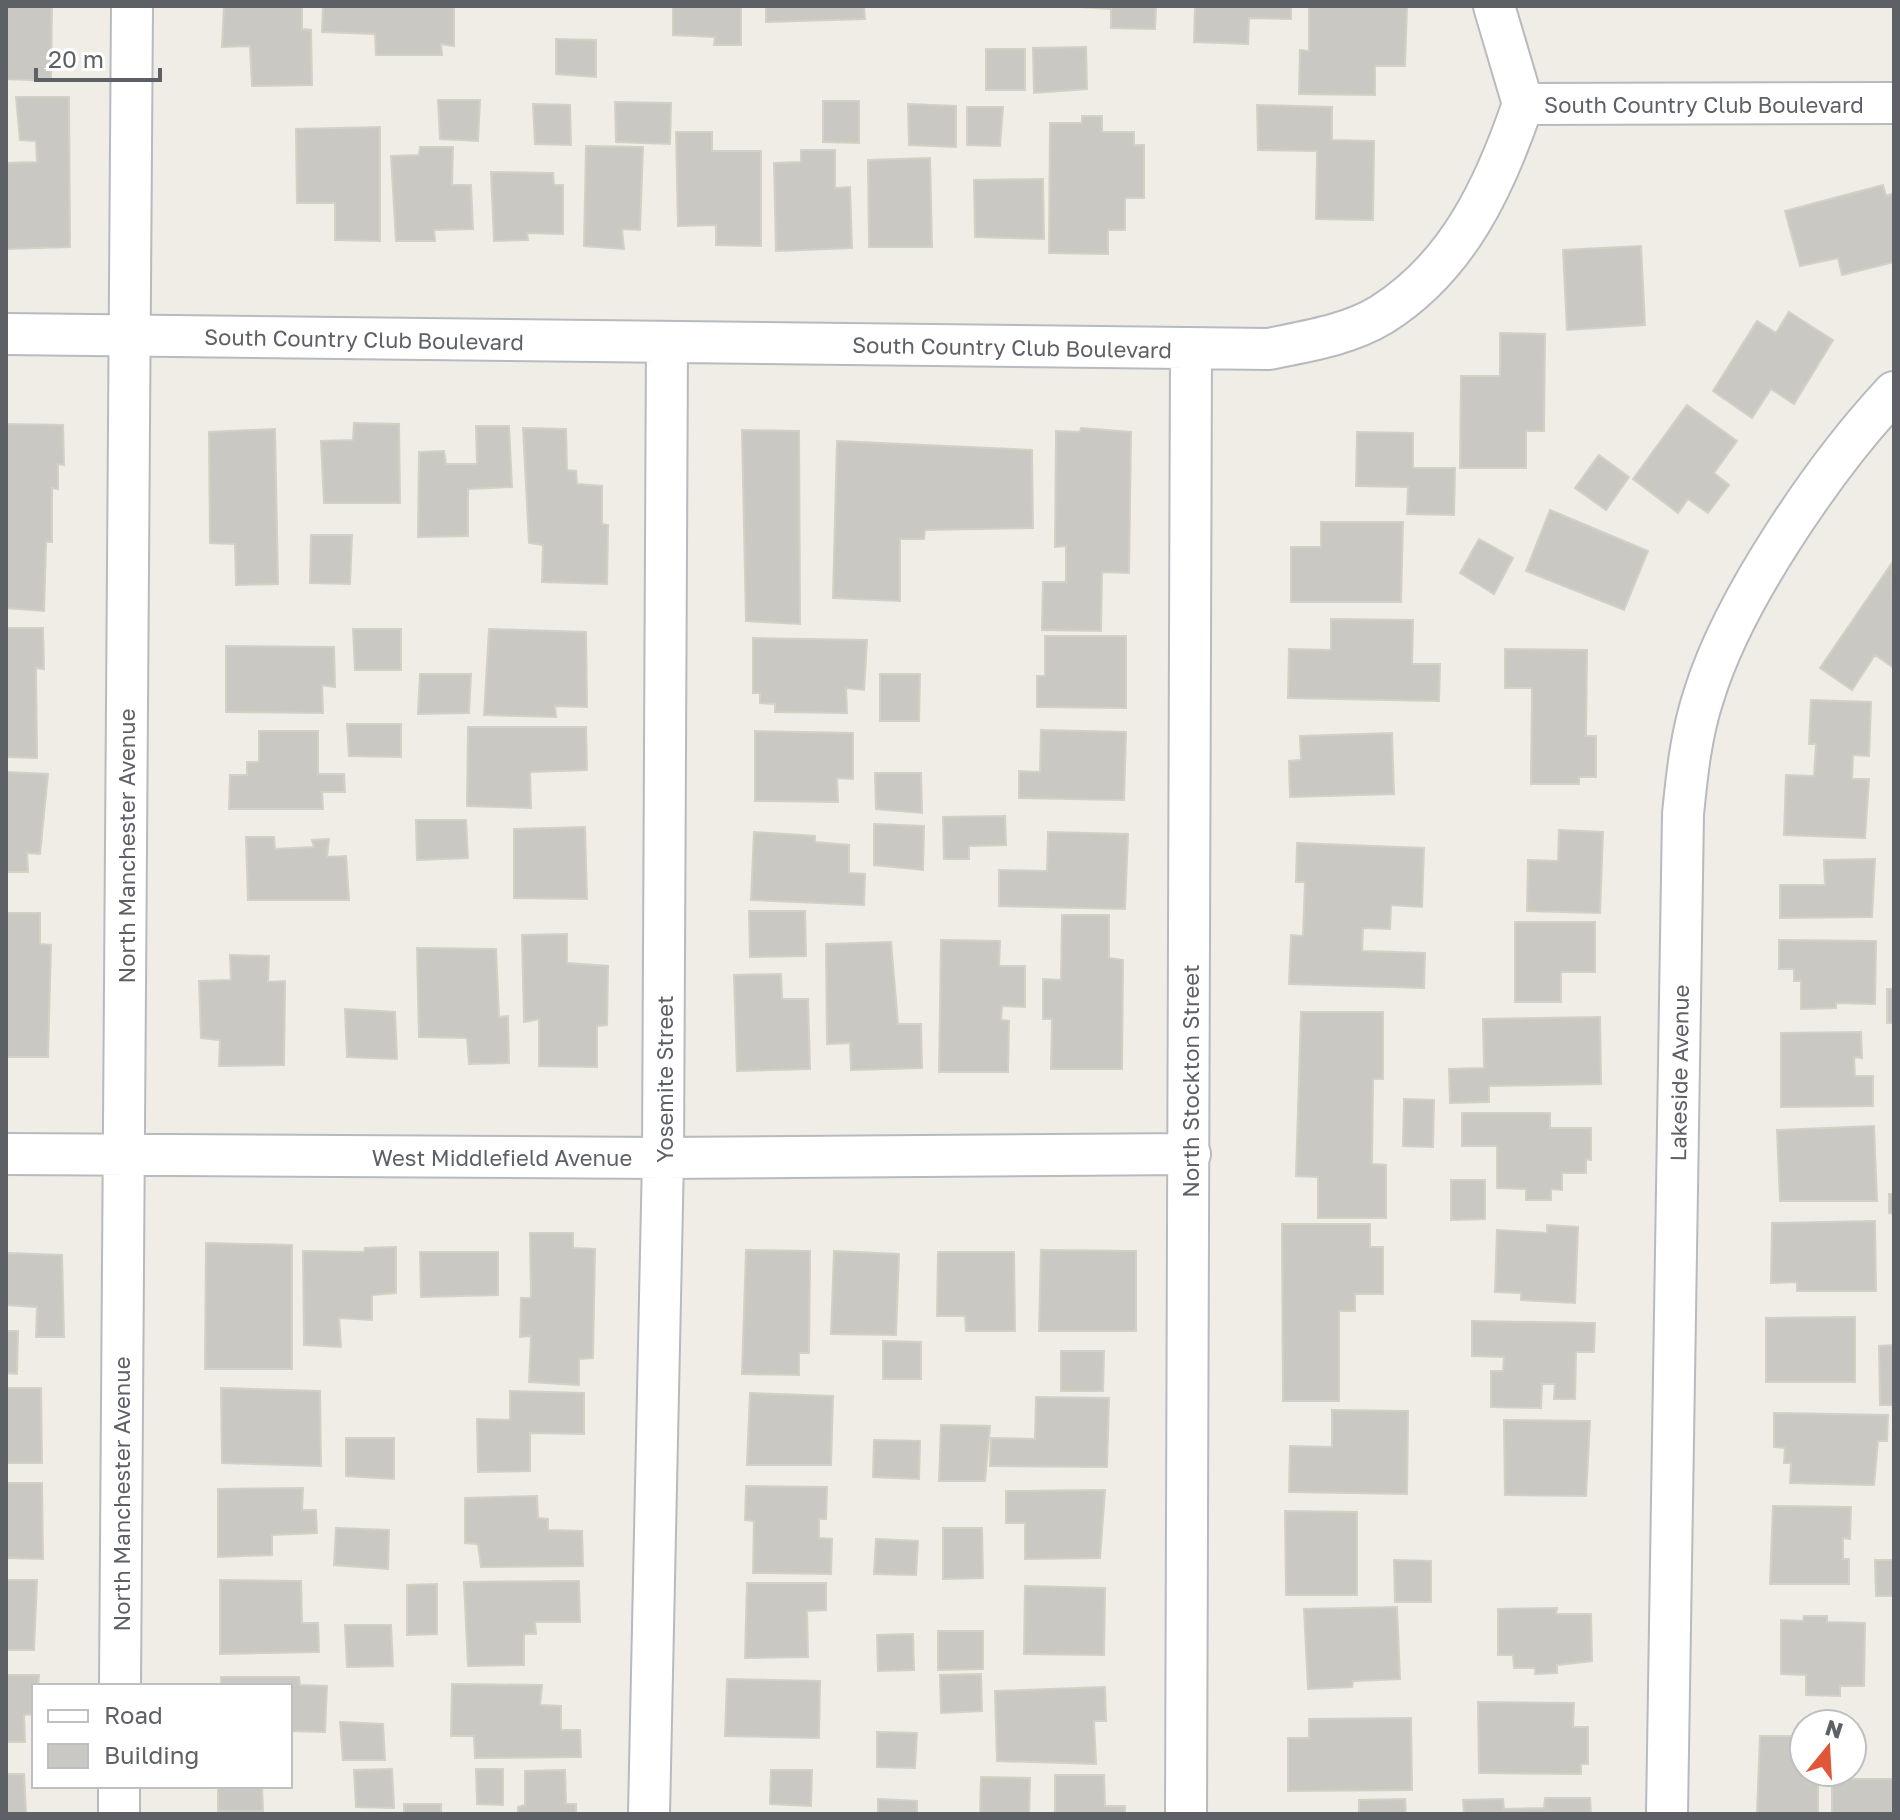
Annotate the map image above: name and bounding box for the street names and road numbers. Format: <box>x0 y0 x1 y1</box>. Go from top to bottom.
street label: South Country Club Boulevard <box>1544 91 1864 118</box>
street label: South Country Club Boulevard <box>204 323 524 355</box>
street label: South Country Club Boulevard <box>852 331 1172 363</box>
street label: North Manchester Avenue <box>113 709 140 983</box>
street label: North Stockton Street <box>1177 964 1204 1198</box>
street label: Lakeside Avenue <box>1664 984 1694 1162</box>
street label: Yosemite Street <box>651 995 678 1163</box>
street label: West Middlefield Avenue <box>372 1144 632 1171</box>
street label: North Manchester Avenue <box>108 1357 135 1631</box>

